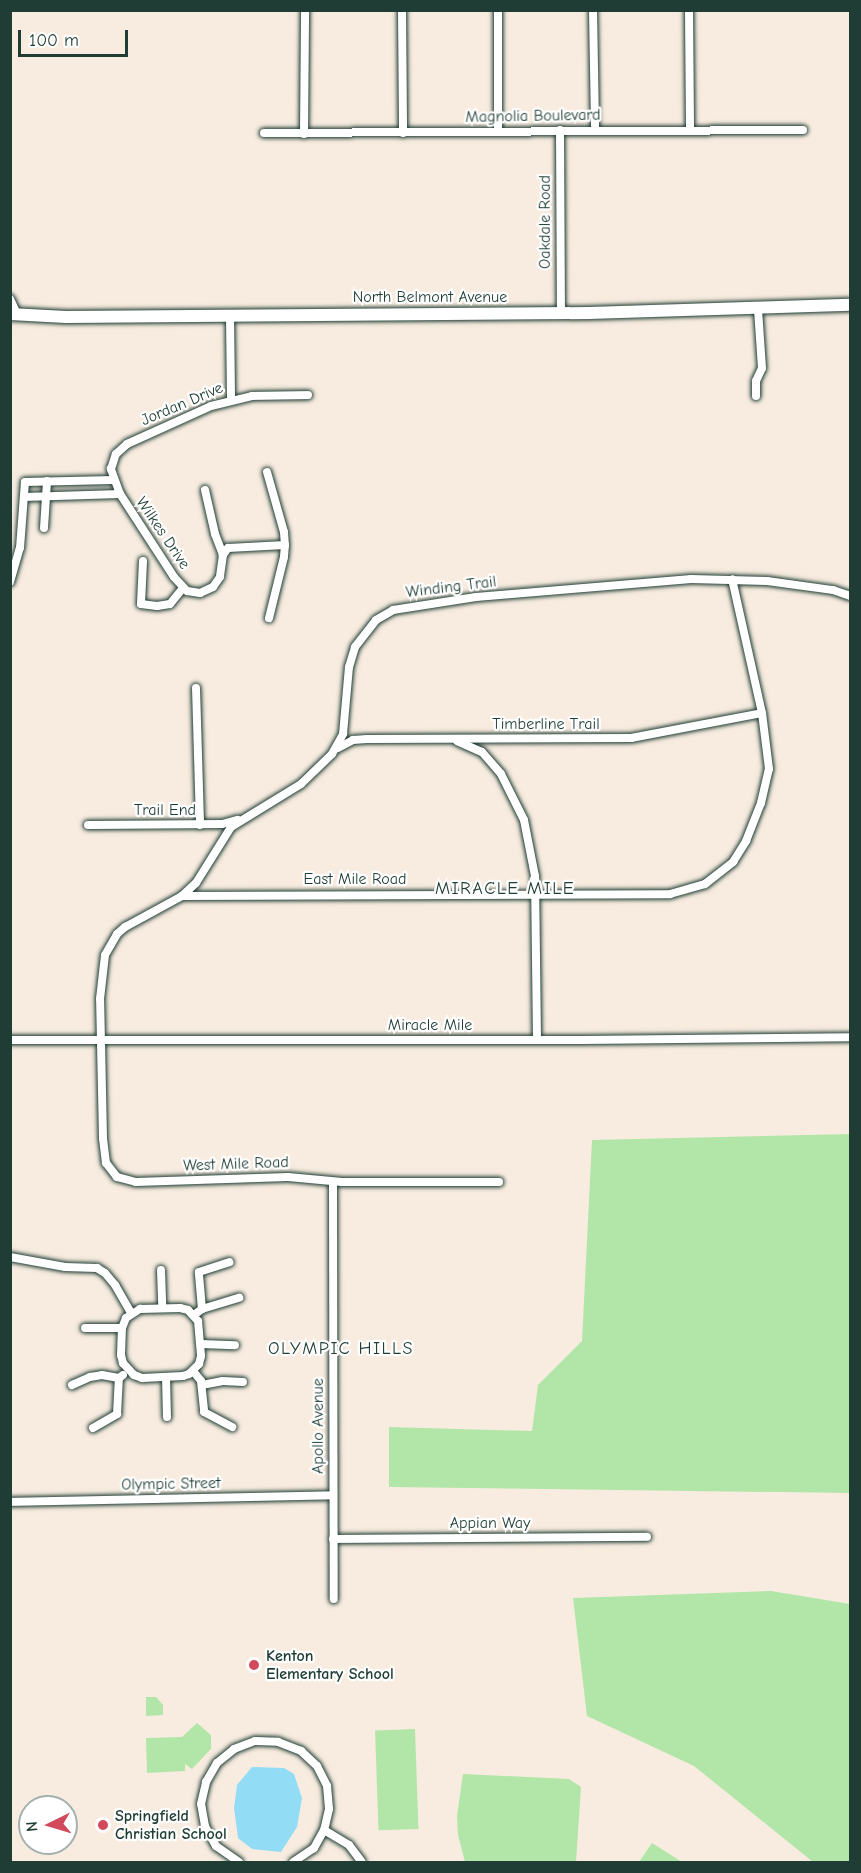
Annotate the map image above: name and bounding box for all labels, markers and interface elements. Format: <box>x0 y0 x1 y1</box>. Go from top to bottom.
scale bar <box>21 18 130 56</box>
text: 100 m <box>29 30 79 51</box>
street label: Magnolia Boulevard <box>465 105 601 127</box>
street label: Oakdale Road <box>535 175 555 269</box>
street label: North Belmont Avenue <box>353 287 507 307</box>
street label: Jordan Drive <box>138 378 226 430</box>
street label: Wilkes Drive <box>132 493 194 573</box>
street label: Winding Trail <box>405 572 497 602</box>
street label: Timberline Trail <box>492 714 600 734</box>
street label: Trail End <box>134 800 196 820</box>
street label: East Mile Road <box>304 869 406 889</box>
district label: MIRACLE MILE <box>435 878 575 900</box>
street label: Miracle Mile <box>388 1015 472 1035</box>
street label: West Mile Road <box>183 1153 289 1175</box>
district label: OLYMPIC HILLS <box>268 1338 414 1360</box>
street label: Apollo Avenue <box>308 1378 328 1474</box>
street label: Olympic Street <box>121 1474 221 1494</box>
street label: Appian Way <box>450 1513 530 1533</box>
place label: Kenton Elementary School <box>266 1646 394 1684</box>
marker: Kenton Elementary School <box>247 1658 261 1672</box>
north arrow <box>18 1795 78 1855</box>
place label: Springfield Christian School <box>115 1806 227 1844</box>
marker: Springfield Christian School <box>96 1818 110 1832</box>
text: N <box>23 1820 41 1832</box>

